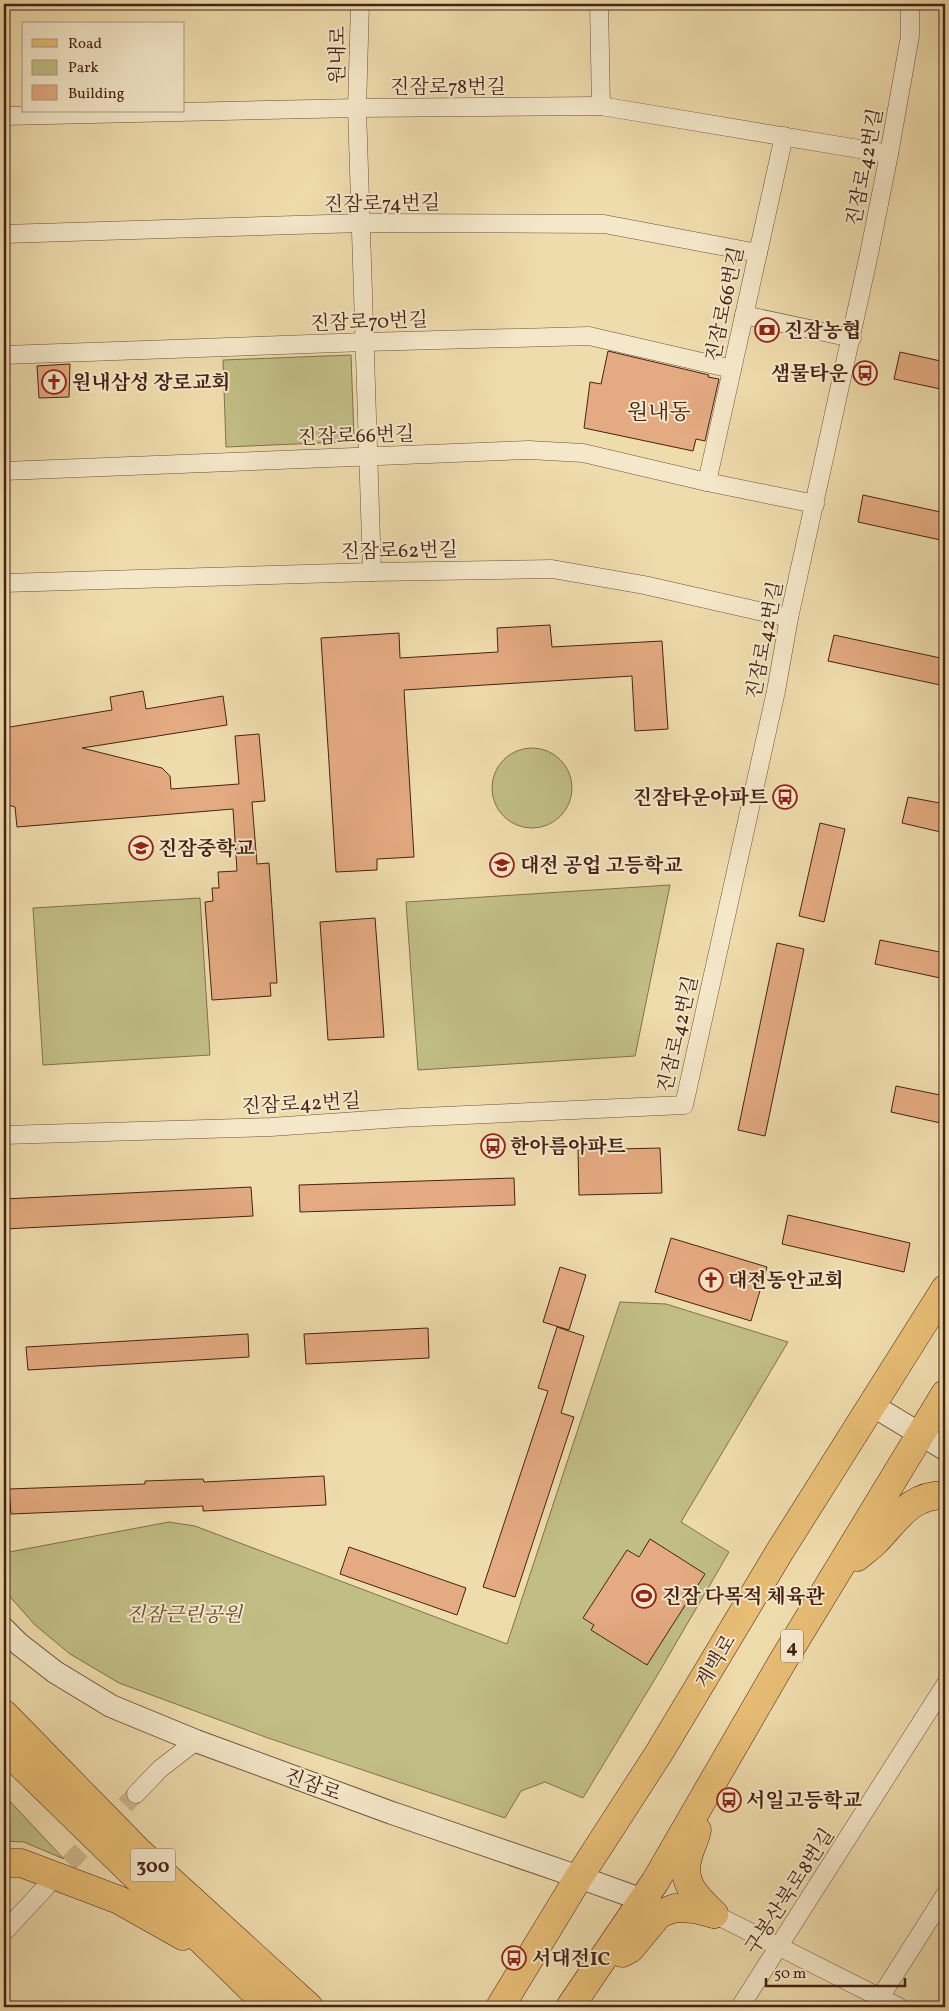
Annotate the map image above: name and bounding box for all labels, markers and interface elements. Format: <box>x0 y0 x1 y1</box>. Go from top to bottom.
legend <box>22 22 185 112</box>
street label: 원내로 <box>324 26 354 84</box>
text: Road <box>68 34 102 55</box>
text: Park <box>68 58 99 79</box>
street label: 진잠로78번길 <box>390 74 506 102</box>
text: Building <box>68 84 125 105</box>
street label: 진잠로42번길 <box>841 106 891 229</box>
street label: 진잠로74번길 <box>324 190 440 220</box>
street label: 진잠로66번길 <box>700 244 752 364</box>
street label: 진잠로70번길 <box>310 307 428 339</box>
bank icon: 진잠농협 <box>754 317 780 343</box>
place label: 진잠농협 <box>784 318 861 346</box>
bus stop icon: 샘물타운 <box>852 360 878 386</box>
place label: 샘물타운 <box>771 361 849 389</box>
church icon: 원내삼성 장로교회 <box>41 369 67 395</box>
place label: 원내삼성 장로교회 <box>72 370 231 398</box>
district label: 원내동 <box>627 398 691 429</box>
street label: 진잠로66번길 <box>297 421 415 453</box>
street label: 진잠로62번길 <box>340 537 458 567</box>
street label: 진잠로42번길 <box>741 579 791 702</box>
bus stop icon: 진잠타운아파트 <box>772 784 798 810</box>
place label: 진잠타운아파트 <box>633 785 768 813</box>
school or university icon: 진잠중학교 <box>128 835 154 861</box>
place label: 진잠중학교 <box>158 836 255 864</box>
school or university icon: 대전 공업 고등학교 <box>489 852 515 878</box>
place label: 대전 공업 고등학교 <box>520 853 683 881</box>
street label: 진잠로42번길 <box>652 973 706 1096</box>
street label: 진잠로42번길 <box>241 1088 361 1122</box>
bus stop icon: 한아름아파트 <box>480 1133 506 1159</box>
place label: 한아름아파트 <box>510 1134 626 1162</box>
church icon: 대전동안교회 <box>698 1267 724 1293</box>
place label: 대전동안교회 <box>728 1268 844 1296</box>
sports icon: 진잠 다목적 체육관 <box>631 1583 657 1609</box>
place label: 진잠 다목적 체육관 <box>662 1584 825 1612</box>
park label: 진잠근린공원 <box>126 1602 244 1630</box>
street label: 계백로 <box>690 1630 744 1694</box>
road number: 4 <box>781 1630 803 1662</box>
street label: 진잠로 <box>280 1763 344 1809</box>
bus stop icon: 서일고등학교 <box>716 1787 742 1813</box>
place label: 서일고등학교 <box>746 1788 863 1816</box>
street label: 구봉산북로8번길 <box>739 1823 842 1961</box>
road number: 300 <box>130 1848 176 1882</box>
bus stop icon: 서대전IC <box>501 1945 527 1971</box>
place label: 서대전IC <box>532 1946 611 1974</box>
scale bar <box>766 1956 905 1988</box>
text: 50 m <box>774 1964 806 1985</box>

